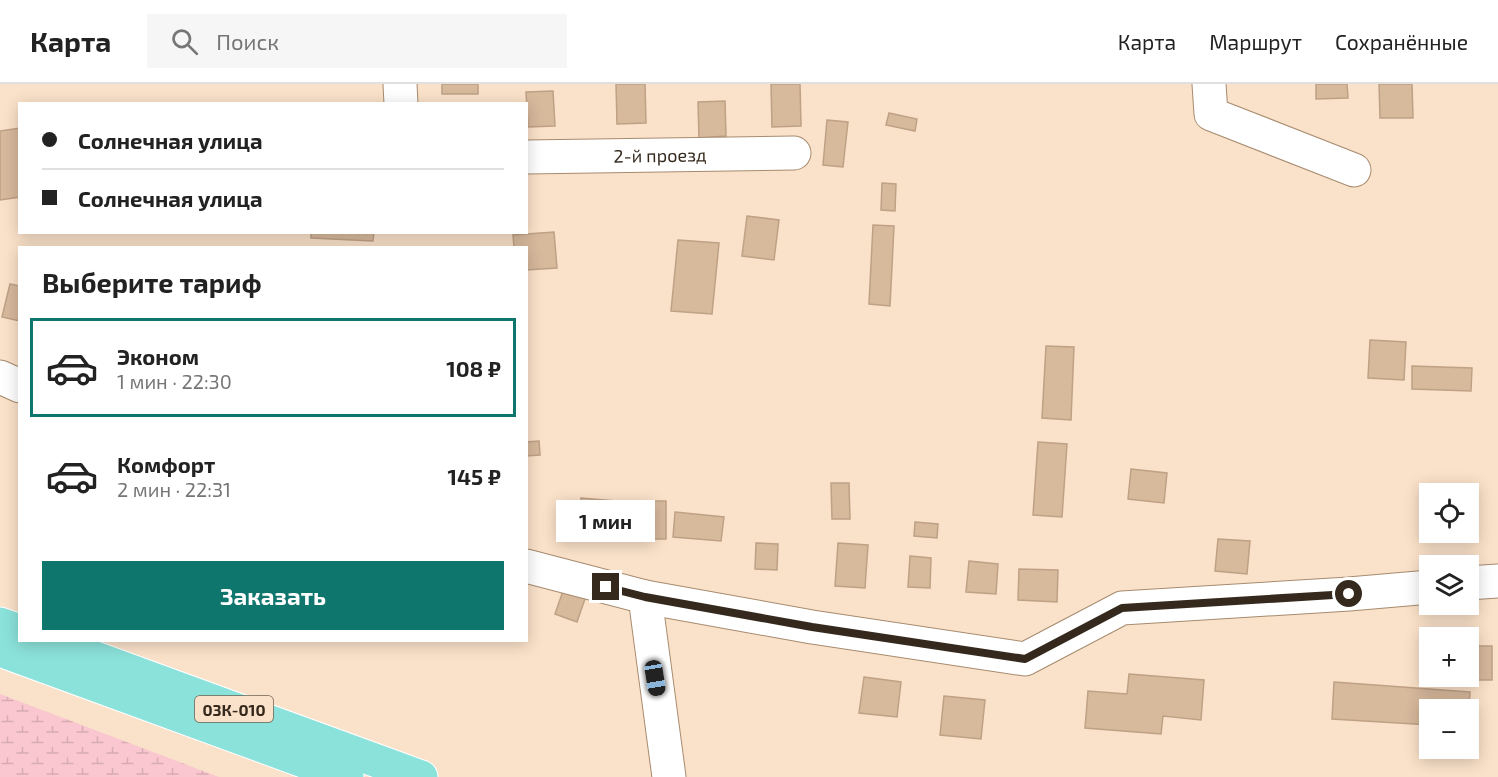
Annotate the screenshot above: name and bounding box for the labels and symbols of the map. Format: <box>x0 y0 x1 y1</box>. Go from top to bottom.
street label: 2-й проезд <box>613 143 707 167</box>
callout: 1 мин <box>556 500 656 542</box>
route end <box>592 573 619 600</box>
route start <box>1335 580 1362 607</box>
car <box>643 659 667 697</box>
road number: 03К-010 <box>195 696 273 722</box>

